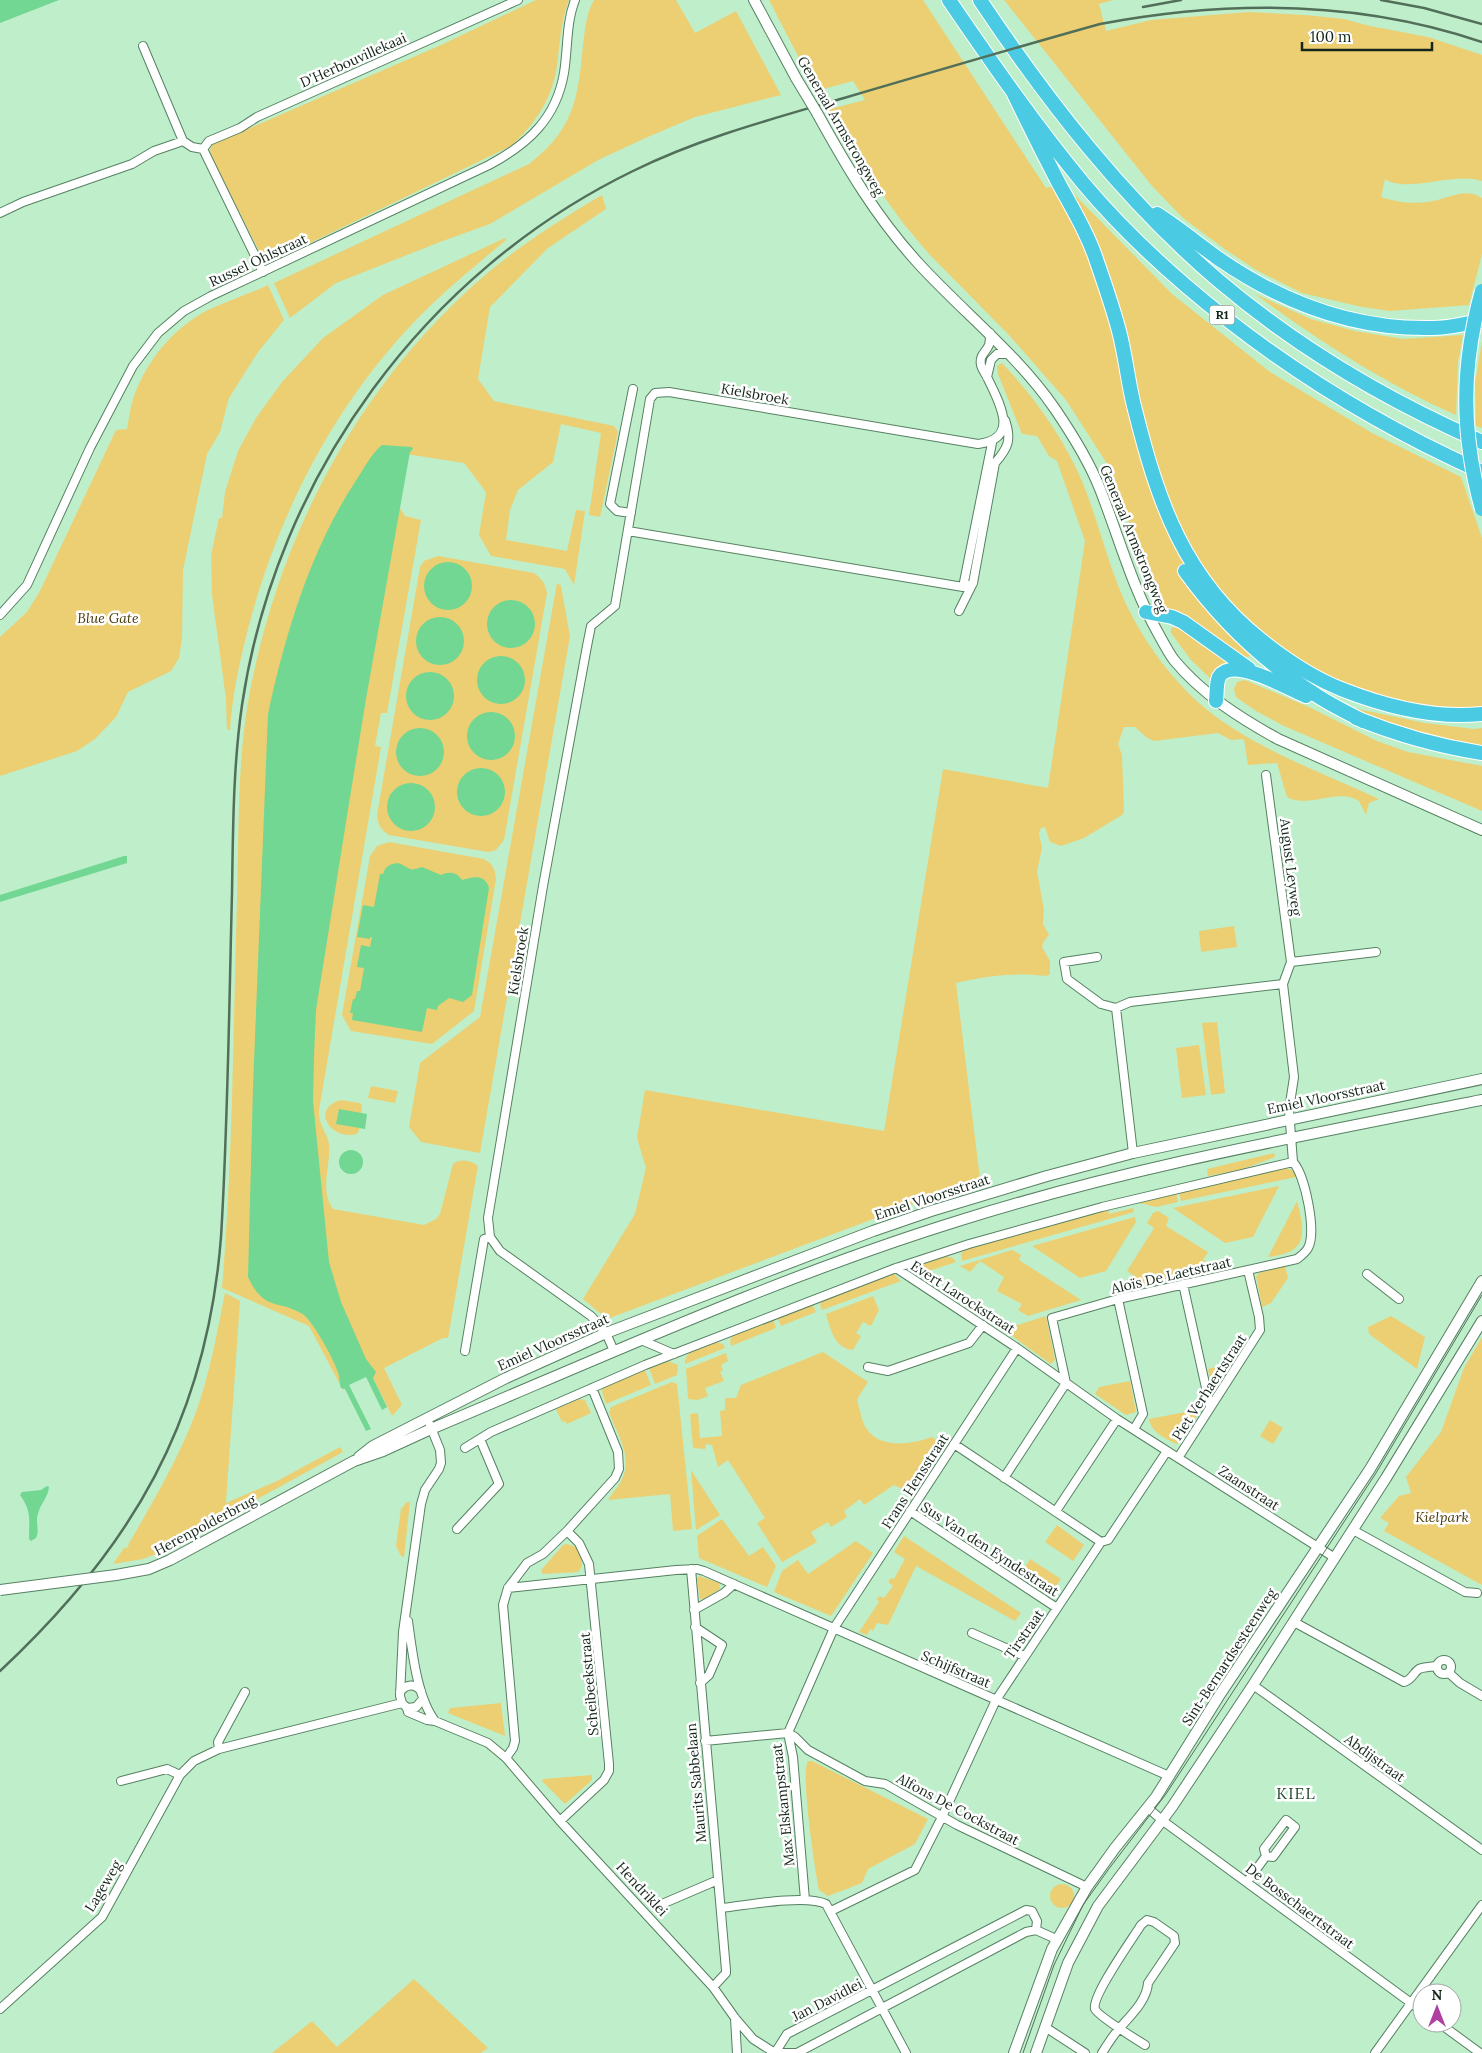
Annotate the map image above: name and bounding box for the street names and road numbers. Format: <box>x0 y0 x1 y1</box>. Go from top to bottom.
street label: D'Herbouvillekaai <box>297 29 409 91</box>
street label: Generaal Armstrongweg <box>794 53 889 199</box>
street label: Russel Ohlstraat <box>206 229 310 291</box>
road number: R1 <box>1210 306 1234 324</box>
street label: Kielsbroek <box>720 379 791 409</box>
street label: Generaal Armstrongweg <box>1096 462 1172 616</box>
street label: August Leyweg <box>1276 816 1306 917</box>
street label: Kielsbroek <box>504 925 532 996</box>
street label: Emiel Vloorsstraat <box>1265 1076 1387 1118</box>
street label: Emiel Vloorsstraat <box>872 1170 992 1224</box>
street label: Aloïs De Laetstraat <box>1108 1252 1233 1298</box>
street label: Evert Larockstraat <box>907 1257 1019 1338</box>
street label: Emiel Vloorsstraat <box>494 1309 612 1375</box>
street label: Piet Verhaertstraat <box>1168 1330 1251 1444</box>
street label: Frans Hensstraat <box>877 1429 953 1532</box>
street label: Zaanstraat <box>1215 1462 1283 1515</box>
street label: Herenpolderbrug <box>151 1490 259 1559</box>
street label: Sus Van den Eyndestraat <box>918 1498 1063 1601</box>
street label: Sint-Bernardsesteenweg <box>1178 1585 1280 1729</box>
street label: Tirstraat <box>1000 1605 1048 1662</box>
street label: Scheibeekstraat <box>575 1631 602 1736</box>
street label: Schijfstraat <box>919 1646 994 1692</box>
street label: Maurits Sabbelaan <box>682 1722 710 1844</box>
street label: Abdijstraat <box>1340 1729 1409 1786</box>
street label: Max Elskampstraat <box>768 1742 798 1867</box>
street label: Alfons De Cockstraat <box>893 1769 1023 1849</box>
street label: Lageweg <box>81 1857 126 1915</box>
street label: Hendriklei <box>612 1858 672 1920</box>
street label: De Bosschaertstraat <box>1242 1859 1358 1953</box>
street label: Jan Davidlei <box>788 1975 865 2026</box>

